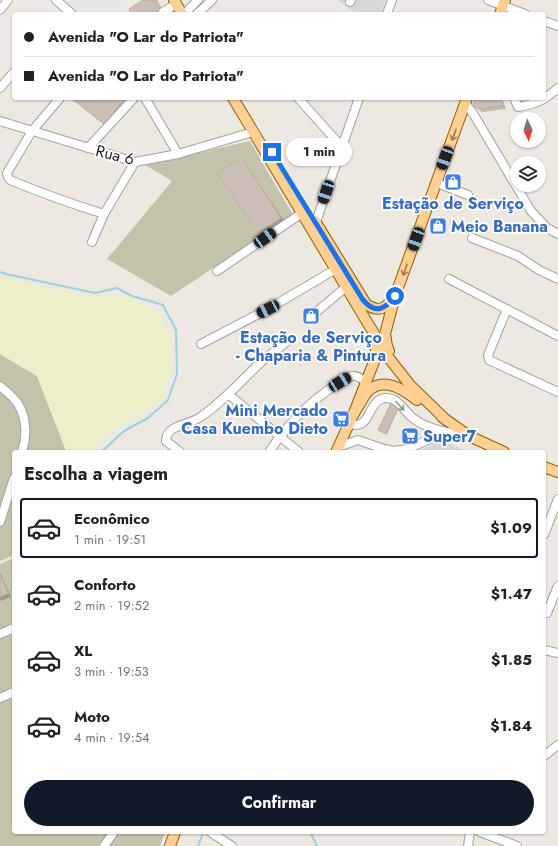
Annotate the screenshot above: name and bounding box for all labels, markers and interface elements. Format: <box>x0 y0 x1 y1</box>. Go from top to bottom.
text: Avenida "O Lar do Patriota" <box>48 26 244 48</box>
text: Avenida "O Lar do Patriota" <box>48 65 244 87</box>
north arrow <box>510 112 546 148</box>
map controls <box>510 112 546 192</box>
one-way arrow <box>449 128 457 140</box>
callout: 1 min <box>286 138 352 166</box>
street label: Rua 6 <box>93 139 137 171</box>
text: 1 min <box>303 142 335 161</box>
route end <box>263 143 281 161</box>
car <box>435 145 455 171</box>
button: layers <box>510 156 546 192</box>
shop icon: Estação de Serviço <box>443 172 463 192</box>
car <box>316 179 336 205</box>
place label: Estação de Serviço <box>382 192 524 215</box>
place label: Meio Banana <box>451 215 548 238</box>
shop icon: Meio Banana <box>428 216 448 236</box>
car <box>252 226 278 250</box>
car <box>406 226 426 252</box>
one-way arrow <box>400 263 408 275</box>
route start <box>386 287 404 305</box>
car <box>255 298 281 320</box>
shop icon: Estação de Serviço - Chaparia & Pintura <box>301 306 321 326</box>
place label: Estação de Serviço - Chaparia & Pintura <box>236 326 386 367</box>
car <box>327 371 353 393</box>
place label: Mini Mercado Casa Kuembo Dieto <box>181 399 328 440</box>
one-way arrow <box>395 401 405 411</box>
supermarket icon: Mini Mercado Casa Kuembo Dieto <box>331 409 351 429</box>
place label: Super7 <box>423 425 477 448</box>
supermarket icon: Super7 <box>400 426 420 446</box>
text: Escolha a viagem <box>24 461 168 487</box>
text: Econômico <box>74 508 149 530</box>
icon: car <box>26 510 62 546</box>
text: $1.09 <box>490 517 532 539</box>
text: 1 min · 19:51 <box>74 530 146 549</box>
text: Conforto <box>74 574 136 596</box>
icon: car <box>26 576 62 612</box>
text: $1.47 <box>491 583 532 605</box>
text: 2 min · 19:52 <box>74 596 149 615</box>
text: XL <box>74 640 92 662</box>
icon: car <box>26 642 62 678</box>
text: $1.85 <box>491 649 532 671</box>
text: 3 min · 19:53 <box>74 662 149 681</box>
text: Moto <box>74 706 110 728</box>
icon: car <box>26 708 62 744</box>
text: $1.84 <box>490 715 532 737</box>
text: 4 min · 19:54 <box>74 728 150 747</box>
button: Confirmar <box>24 780 534 826</box>

